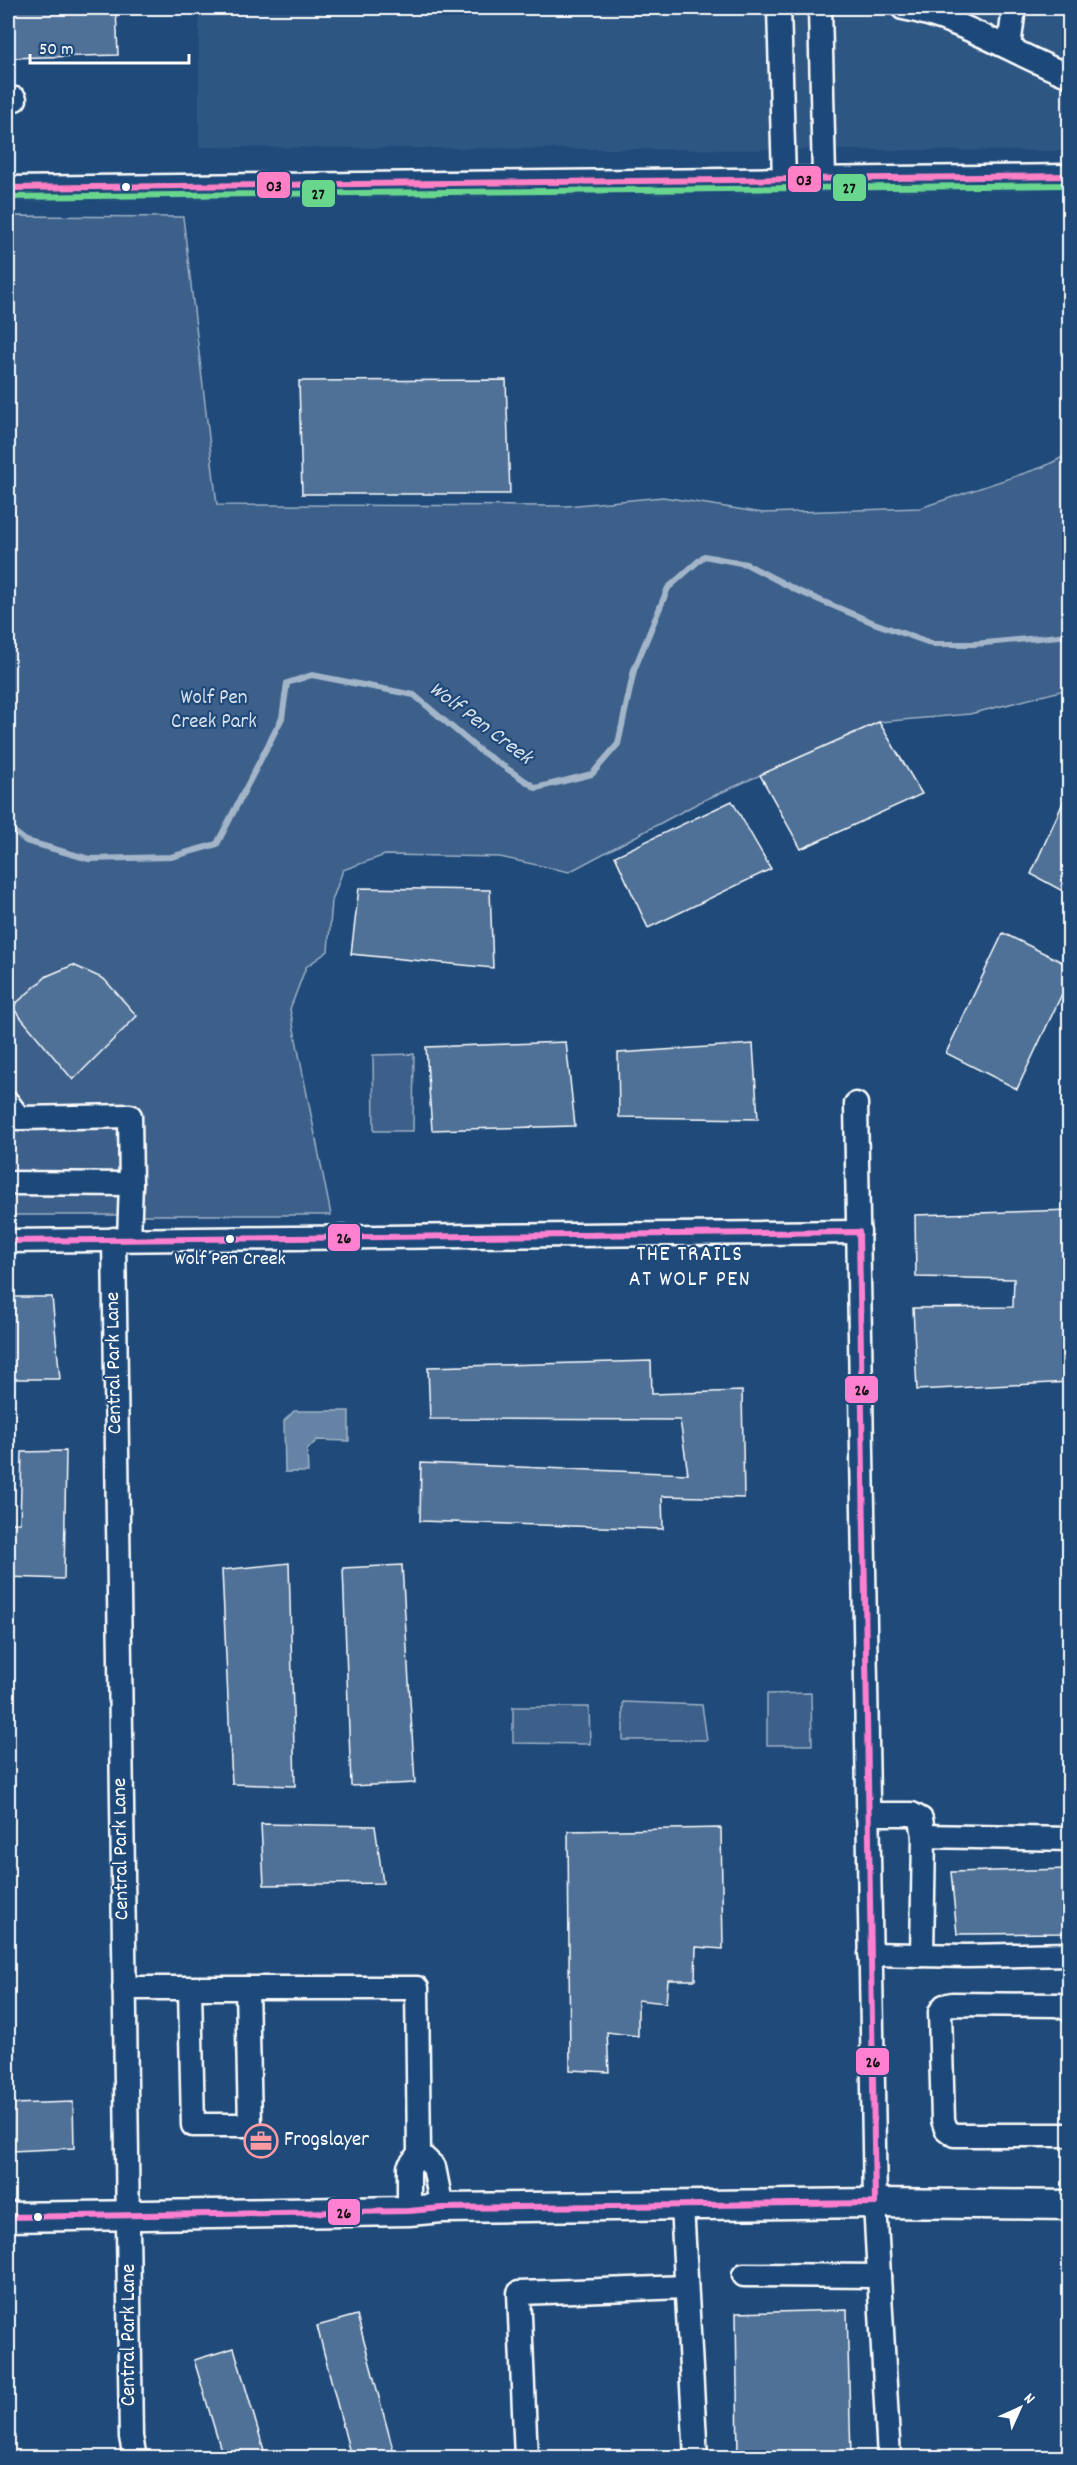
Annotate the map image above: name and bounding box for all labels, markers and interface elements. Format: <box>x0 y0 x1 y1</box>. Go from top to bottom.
scale bar <box>30 27 189 65</box>
text: 50 m <box>39 38 74 63</box>
line badge: 03 <box>787 165 822 193</box>
text: 03 <box>796 170 812 193</box>
line badge: 03 <box>256 171 291 199</box>
line badge: 27 <box>832 173 867 202</box>
text: 03 <box>266 176 282 199</box>
text: 27 <box>842 178 856 201</box>
line badge: 27 <box>301 179 336 208</box>
unlabelled marker <box>120 181 132 193</box>
text: 27 <box>311 184 325 207</box>
water label: Wolf Pen Creek <box>422 675 540 774</box>
park label: Wolf Pen Creek Park <box>171 684 257 738</box>
line badge: 26 <box>327 1223 361 1252</box>
text: 26 <box>337 1228 352 1251</box>
marker: Wolf Pen Creek <box>224 1233 236 1245</box>
district label: THE TRAILS AT WOLF PEN <box>629 1240 751 1296</box>
place label: Wolf Pen Creek <box>174 1246 286 1274</box>
street label: Central Park Lane <box>99 1291 131 1435</box>
line badge: 26 <box>844 1375 879 1404</box>
text: 26 <box>855 1380 870 1403</box>
street label: Central Park Lane <box>106 1777 138 1921</box>
line badge: 26 <box>855 2047 890 2076</box>
text: 26 <box>866 2052 881 2075</box>
office icon: Frogslayer <box>243 2123 279 2159</box>
place label: Frogslayer <box>284 2126 369 2156</box>
line badge: 26 <box>327 2198 361 2226</box>
text: 26 <box>337 2203 352 2226</box>
unlabelled marker <box>32 2211 44 2223</box>
street label: Central Park Lane <box>115 2264 145 2406</box>
north arrow <box>990 2378 1050 2438</box>
text: N <box>1018 2388 1040 2410</box>

